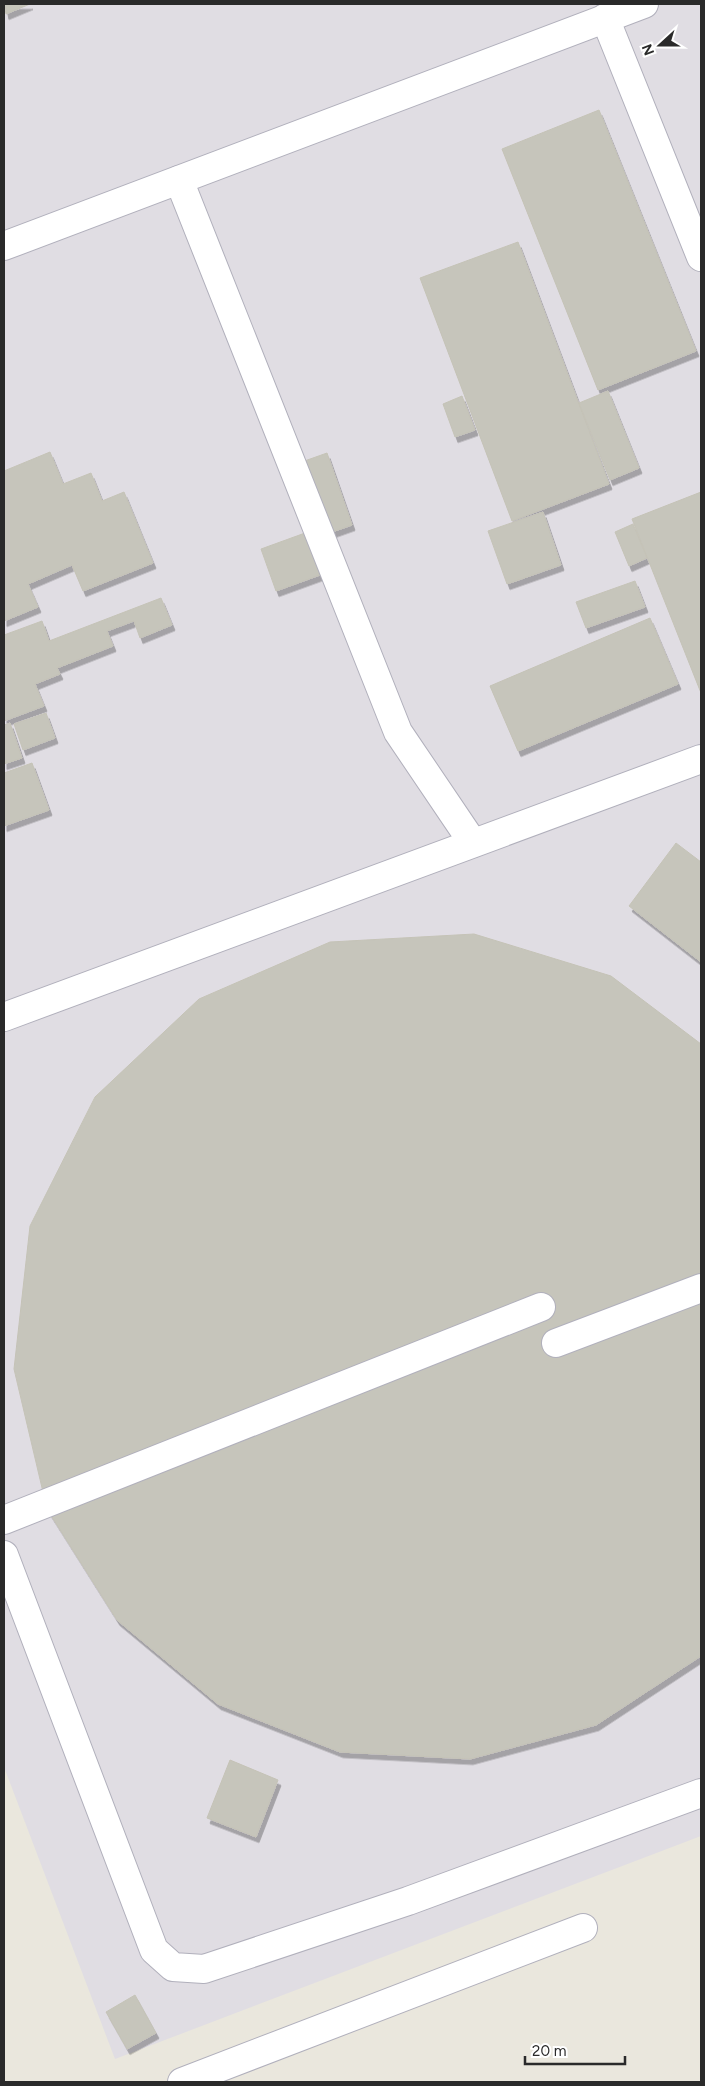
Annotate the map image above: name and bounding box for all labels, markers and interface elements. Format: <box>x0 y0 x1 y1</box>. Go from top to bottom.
north arrow <box>635 20 685 70</box>
text: N <box>638 41 658 58</box>
scale bar <box>525 2034 625 2066</box>
text: 20 m <box>532 2042 566 2060</box>

